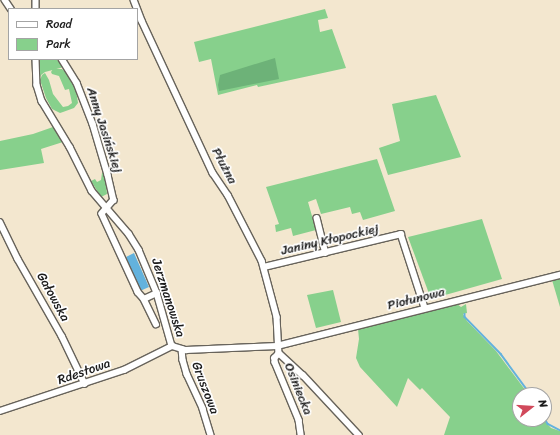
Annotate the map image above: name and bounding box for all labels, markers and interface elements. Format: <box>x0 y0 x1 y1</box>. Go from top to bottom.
legend <box>8 8 138 60</box>
text: Road <box>46 13 72 35</box>
text: Park <box>46 33 71 55</box>
street label: Anny Jasińskiej <box>83 85 125 175</box>
street label: Płużna <box>208 145 240 187</box>
street label: Janiny Kłopockiej <box>279 221 381 259</box>
street label: Jerzmanowska <box>148 257 188 339</box>
street label: Gałowska <box>33 270 73 324</box>
street label: Piołunowa <box>386 284 446 314</box>
street label: Rdestowa <box>56 356 112 388</box>
street label: Gruszowa <box>188 360 222 416</box>
street label: Osiniecka <box>281 361 315 417</box>
north arrow <box>512 387 552 427</box>
text: N <box>533 397 553 410</box>

